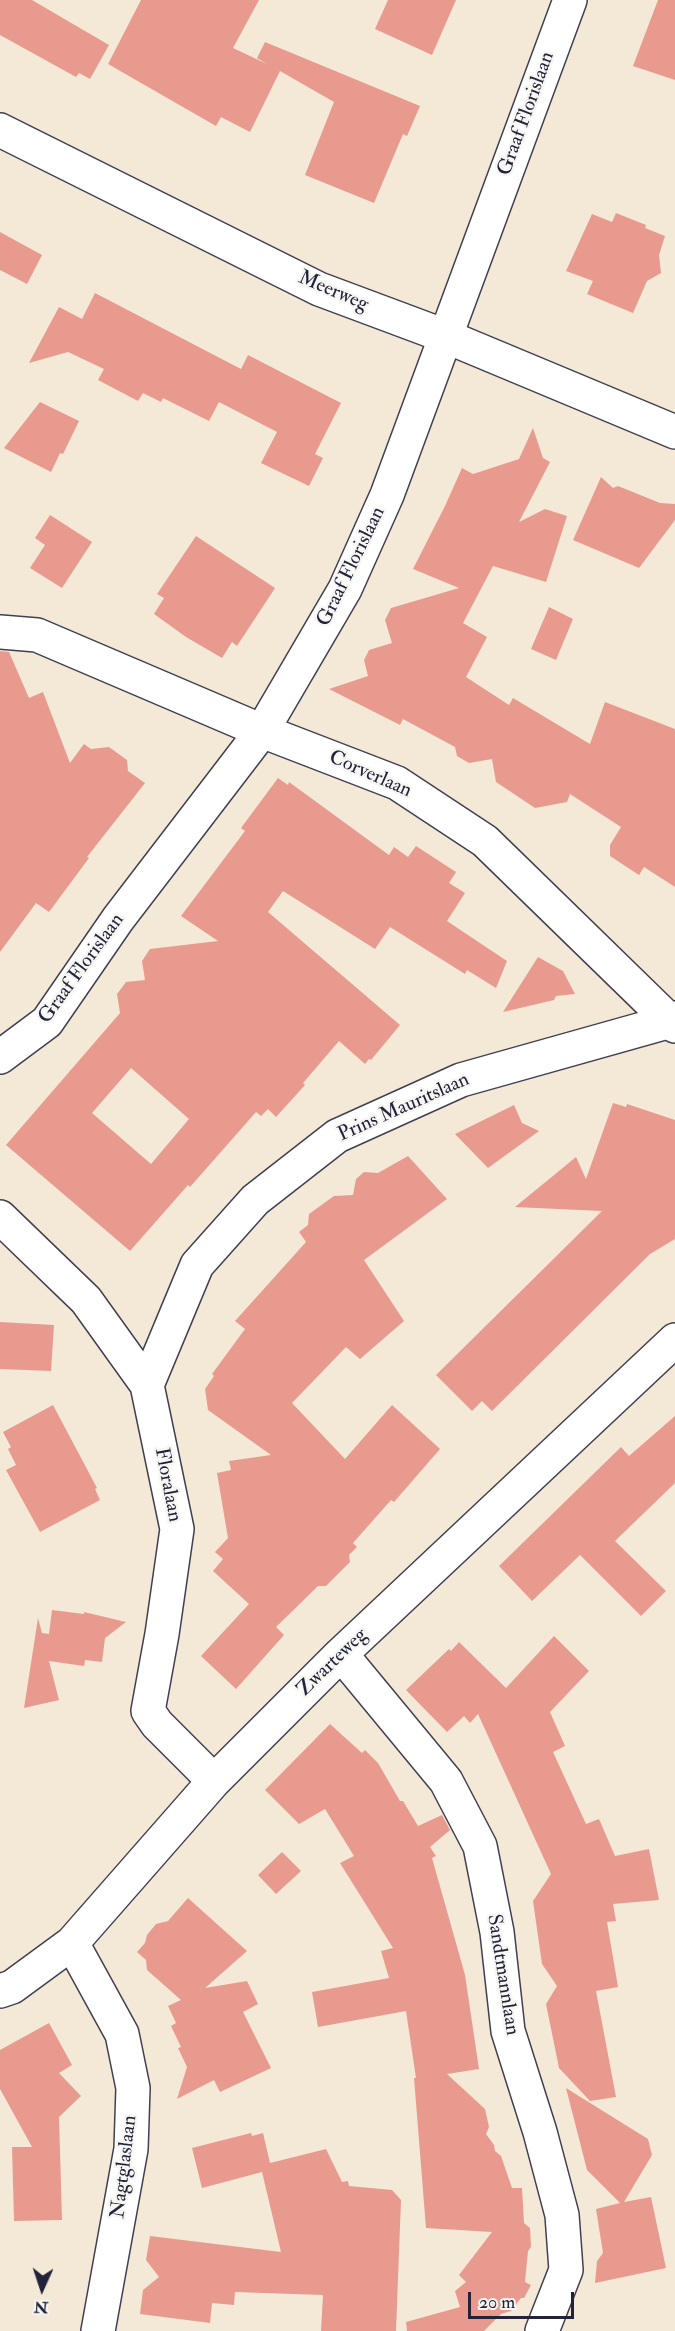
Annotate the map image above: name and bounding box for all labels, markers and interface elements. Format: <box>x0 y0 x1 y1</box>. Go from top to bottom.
street label: Graaf Florislaan <box>493 49 561 179</box>
street label: Meerweg <box>294 267 372 317</box>
street label: Graaf Florislaan <box>313 503 391 631</box>
street label: Corverlaan <box>325 746 415 804</box>
street label: Graaf Florislaan <box>34 909 130 1029</box>
street label: Prins Mauritslaan <box>335 1068 473 1148</box>
street label: Floralaan <box>148 1446 186 1524</box>
street label: Zwarteweg <box>293 1624 373 1702</box>
street label: Sandtmannlaan <box>481 1913 523 2037</box>
street label: Nagtglaslaan <box>107 2114 143 2220</box>
north arrow <box>12 2259 72 2319</box>
scale bar <box>471 2280 578 2318</box>
text: 20 m <box>479 2291 515 2314</box>
text: N <box>33 2297 49 2317</box>

